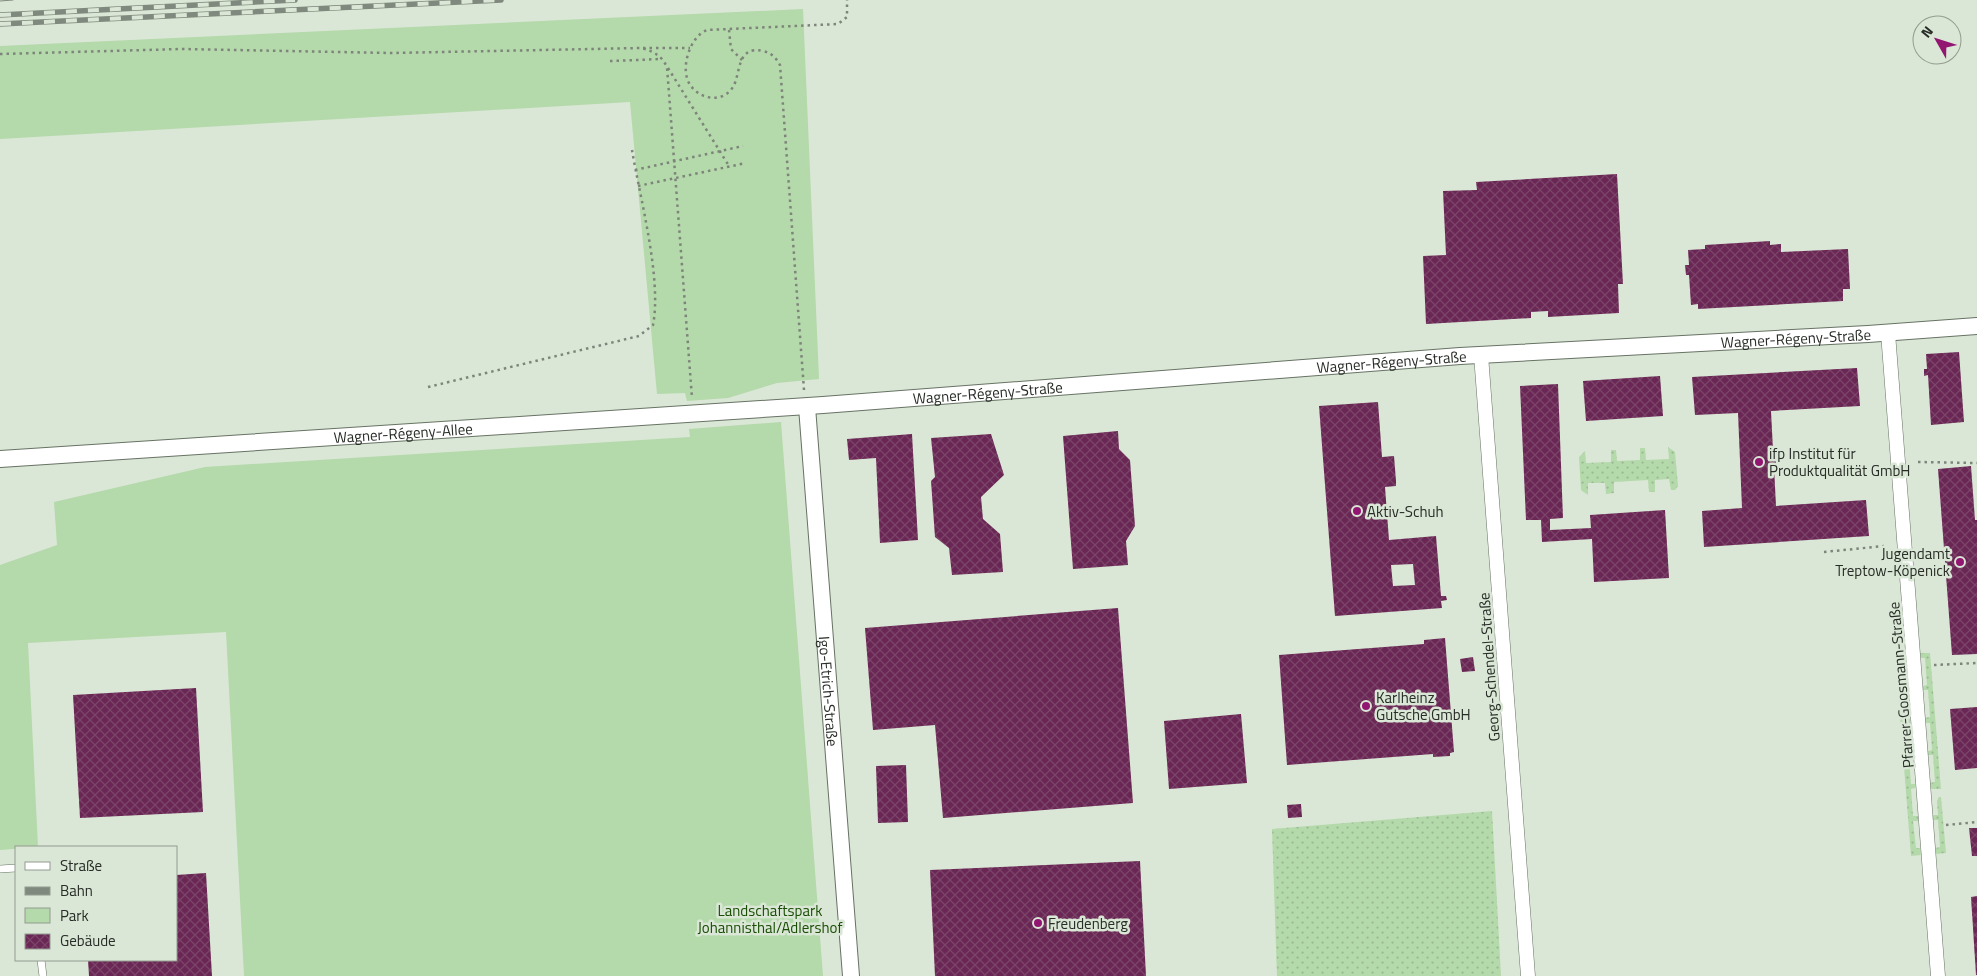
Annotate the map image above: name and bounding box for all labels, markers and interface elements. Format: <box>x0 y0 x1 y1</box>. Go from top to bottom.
north arrow <box>1912 15 1962 65</box>
text: N <box>1915 21 1938 42</box>
street label: Wagner-Régeny-Straße <box>1720 322 1872 353</box>
street label: Wagner-Régeny-Straße <box>1316 344 1467 378</box>
street label: Wagner-Régeny-Straße <box>912 375 1064 410</box>
street label: Wagner-Régeny-Allee <box>333 417 473 449</box>
place label: ifp Institut für Produktqualität GmbH <box>1769 442 1910 482</box>
marker: ifp Institut für Produktqualität GmbH <box>1753 456 1765 468</box>
place label: Aktiv-Schuh <box>1367 500 1444 523</box>
marker: Aktiv-Schuh <box>1351 505 1363 517</box>
place label: Jugendamt Treptow-Köpenick <box>1835 542 1951 582</box>
marker: Jugendamt Treptow-Köpenick <box>1954 556 1966 568</box>
street label: Georg-Schendel-Straße <box>1472 592 1506 742</box>
street label: Pfarrer-Goosmann-Straße <box>1882 601 1920 769</box>
street label: Igo-Etrich-Straße <box>813 635 845 747</box>
place label: Karlheinz Gutsche GmbH <box>1376 686 1471 726</box>
marker: Karlheinz Gutsche GmbH <box>1360 700 1372 712</box>
legend <box>15 846 178 961</box>
text: Straße <box>60 854 102 877</box>
text: Bahn <box>60 879 93 902</box>
park label: Landschaftspark Johannisthal/Adlershof <box>698 899 842 939</box>
text: Park <box>60 904 89 927</box>
place label: Freudenberg <box>1048 912 1128 935</box>
marker: Freudenberg <box>1032 917 1044 929</box>
text: Gebäude <box>60 929 116 952</box>

